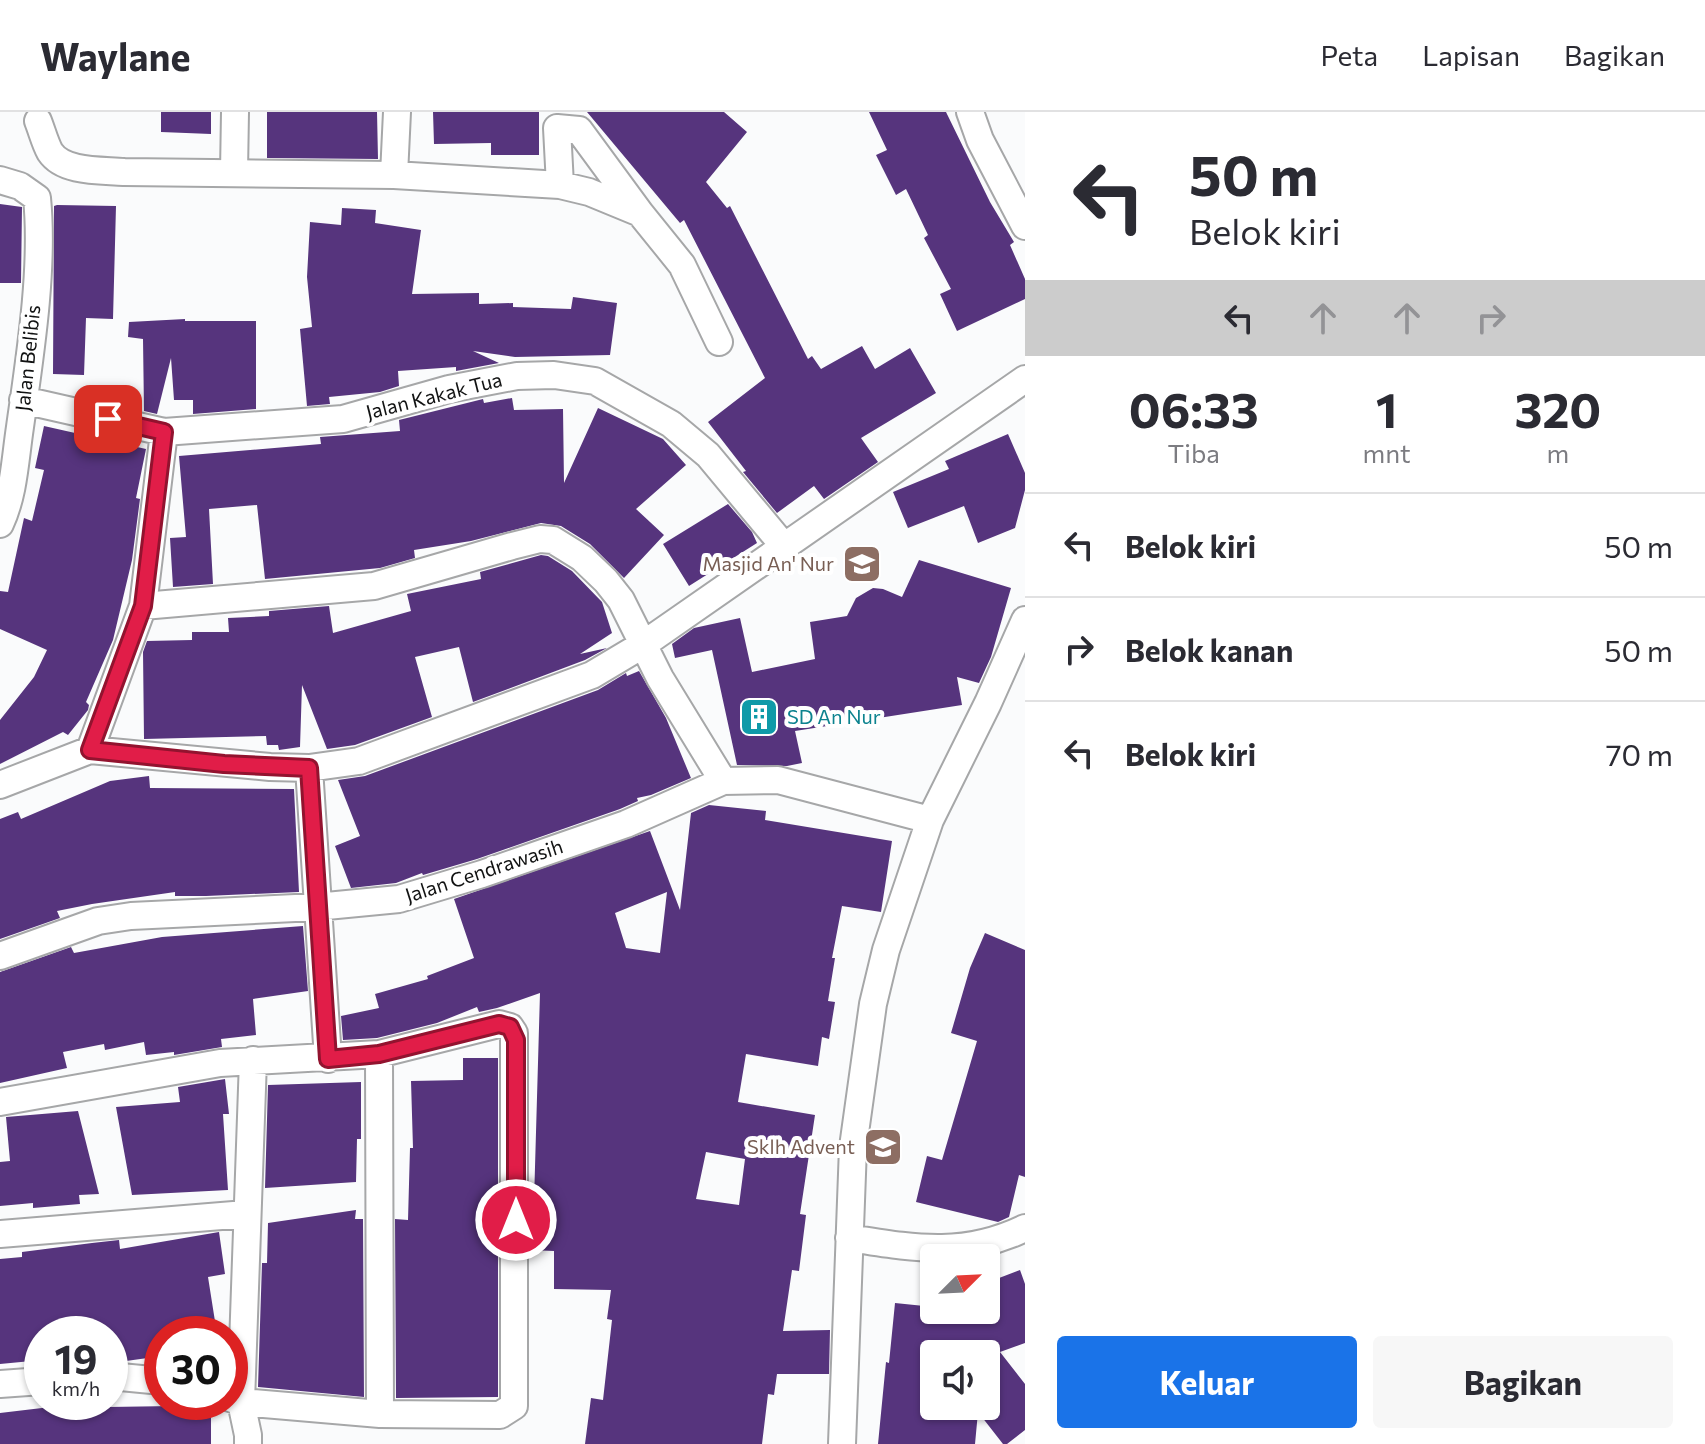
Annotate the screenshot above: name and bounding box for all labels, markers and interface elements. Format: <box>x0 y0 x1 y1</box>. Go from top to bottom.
text: Waylane <box>40 32 190 79</box>
text: Peta <box>1320 38 1378 72</box>
text: Lapisan <box>1422 38 1520 72</box>
text: Bagikan <box>1564 38 1665 72</box>
text: 50 m <box>1189 139 1318 208</box>
icon: left <box>1057 144 1161 248</box>
text: Belok kiri <box>1189 208 1341 252</box>
icon: left <box>1217 296 1261 340</box>
icon: ahead <box>1301 296 1345 340</box>
icon: ahead <box>1385 296 1429 340</box>
icon: right <box>1469 296 1513 340</box>
street label: Jalan Belibis <box>9 303 45 412</box>
street label: Jalan Kakak Tua <box>363 366 504 424</box>
text: 06:33 <box>1129 379 1259 438</box>
text: 1 <box>1376 379 1397 438</box>
text: 320 <box>1515 379 1601 438</box>
pin <box>74 385 142 453</box>
icon: arrive <box>86 397 130 441</box>
text: Tiba <box>1168 437 1220 468</box>
text: mnt <box>1363 437 1411 468</box>
text: m <box>1547 437 1569 468</box>
icon: left <box>1057 523 1101 567</box>
text: Belok kiri <box>1125 527 1256 564</box>
text: 50 m <box>1604 527 1673 564</box>
school or university icon: Masjid An' Nur <box>841 543 883 585</box>
place label: Masjid An' Nur <box>703 551 834 575</box>
icon: right <box>1057 627 1101 671</box>
text: Belok kanan <box>1125 631 1293 668</box>
text: 50 m <box>1604 631 1673 668</box>
building icon: SD An Nur <box>738 696 780 738</box>
place label: SD An Nur <box>787 704 881 728</box>
icon: left <box>1057 731 1101 775</box>
text: Belok kiri <box>1125 735 1256 772</box>
text: 70 m <box>1606 735 1673 772</box>
street label: Jalan Cendrawasih <box>402 833 566 907</box>
school or university icon: Sklh Advent <box>862 1126 904 1168</box>
place label: Sklh Advent <box>747 1134 855 1158</box>
position arrow <box>474 1178 558 1262</box>
north arrow <box>920 1244 1000 1324</box>
map controls <box>920 1244 1000 1420</box>
speed limit sign: 30 <box>144 1316 248 1420</box>
text: 19 <box>55 1333 97 1382</box>
button: Keluar <box>1057 1336 1357 1428</box>
button: Bagikan <box>1373 1336 1673 1428</box>
button: sound <box>920 1340 1000 1420</box>
text: km/h <box>52 1376 100 1400</box>

